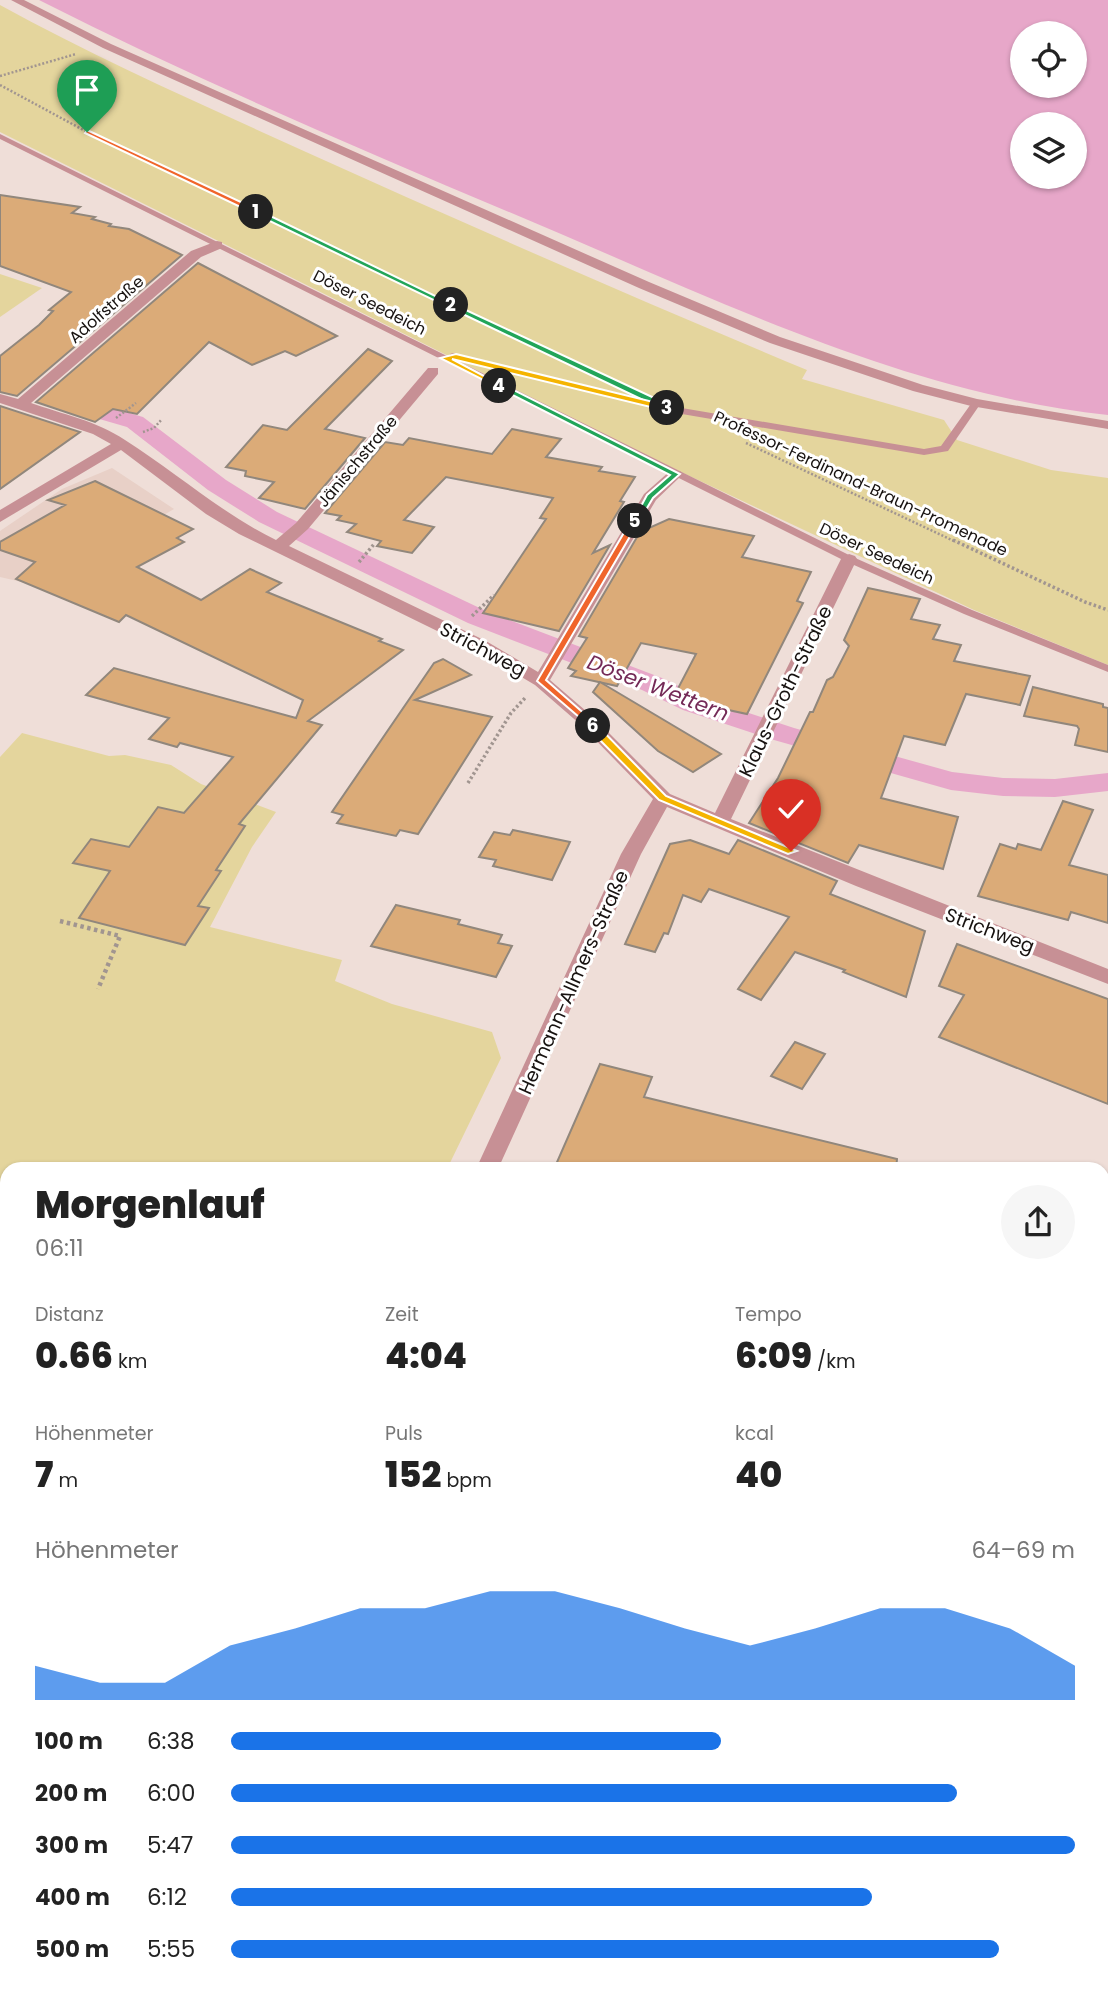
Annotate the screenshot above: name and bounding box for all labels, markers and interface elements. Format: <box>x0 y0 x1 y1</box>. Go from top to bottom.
map controls <box>1010 21 1087 189</box>
button: locate <box>1010 21 1087 98</box>
pin <box>57 60 117 132</box>
icon: arrive <box>68 71 106 109</box>
button: layers <box>1010 112 1087 189</box>
pin: 1 <box>238 194 274 230</box>
text: 1 <box>252 198 259 225</box>
street label: Döser Seedeich <box>309 264 430 341</box>
street label: Adolfstraße <box>64 270 149 349</box>
pin: 2 <box>434 288 468 322</box>
text: 2 <box>445 291 456 318</box>
pin: 4 <box>482 368 516 404</box>
text: 4 <box>492 372 505 399</box>
pin: 3 <box>650 390 684 426</box>
text: 3 <box>661 394 672 421</box>
street label: Professor-Ferdinand-Braun-Promenade <box>710 405 1011 562</box>
street label: Jänischstraße <box>312 410 403 512</box>
pin: 5 <box>618 504 652 538</box>
text: 5 <box>628 507 641 534</box>
street label: Döser Seedeich <box>816 517 938 590</box>
street label: Klaus-Groth-Straße <box>732 601 839 782</box>
street label: Strichweg <box>435 616 530 683</box>
water label: Döser Wettern <box>583 647 733 728</box>
pin: 6 <box>576 708 610 744</box>
text: 6 <box>586 712 599 739</box>
pin <box>761 779 821 851</box>
icon: check <box>772 790 810 828</box>
street label: Hermann-Allmers-Straße <box>512 866 635 1099</box>
street label: Strichweg <box>941 901 1038 960</box>
text: Morgenlauf <box>35 1178 265 1231</box>
button: share <box>1001 1185 1075 1259</box>
text: 06:11 <box>35 1232 84 1264</box>
text: Distanz <box>35 1301 104 1328</box>
text: Zeit <box>385 1301 419 1328</box>
text: Tempo <box>735 1301 802 1328</box>
text: 0.66 <box>35 1331 113 1380</box>
text: 4:04 <box>385 1331 467 1380</box>
text: 6:09 <box>735 1331 812 1380</box>
text: km <box>113 1348 147 1375</box>
text: /km <box>812 1348 856 1375</box>
text: Höhenmeter <box>35 1420 154 1447</box>
text: Puls <box>385 1420 423 1447</box>
text: kcal <box>735 1420 774 1447</box>
text: 7 <box>35 1450 53 1499</box>
text: 152 <box>385 1450 441 1499</box>
text: 40 <box>735 1450 782 1499</box>
text: m <box>53 1467 78 1494</box>
text: bpm <box>441 1467 492 1494</box>
text: Höhenmeter <box>35 1534 179 1566</box>
text: 64–69 m <box>971 1534 1075 1566</box>
text: 100 m <box>35 1725 103 1757</box>
text: 6:38 <box>147 1725 195 1757</box>
text: 200 m <box>35 1777 107 1809</box>
text: 6:00 <box>147 1777 195 1809</box>
text: 300 m <box>35 1829 108 1861</box>
text: 5:47 <box>147 1829 193 1861</box>
text: 400 m <box>35 1881 110 1913</box>
text: 6:12 <box>147 1881 187 1913</box>
text: 500 m <box>35 1933 109 1965</box>
text: 5:55 <box>147 1933 195 1965</box>

